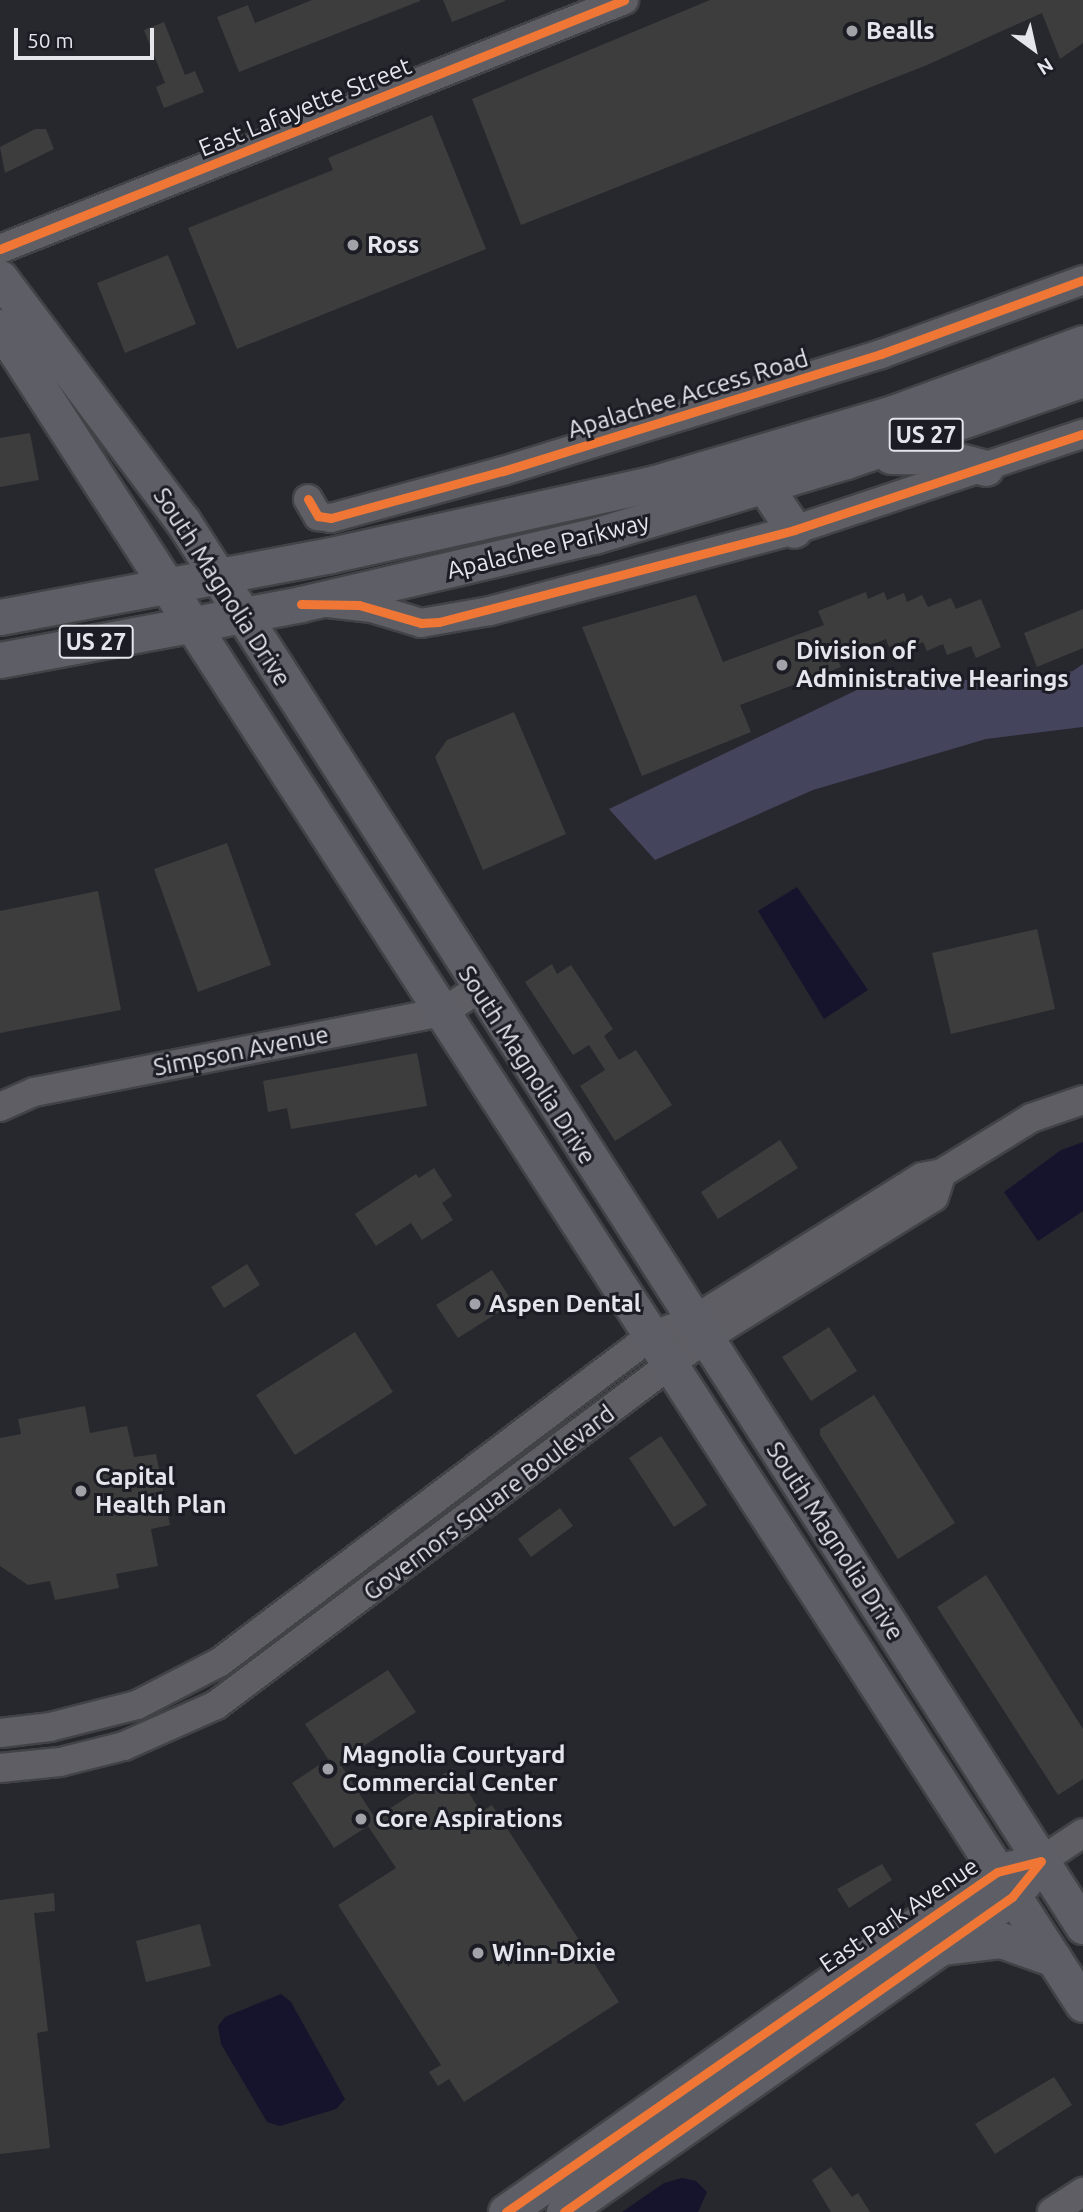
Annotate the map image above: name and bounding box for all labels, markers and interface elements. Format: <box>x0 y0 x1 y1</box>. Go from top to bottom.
scale bar <box>18 14 158 58</box>
north arrow <box>999 14 1069 84</box>
place label: Bealls <box>866 17 935 45</box>
marker: Bealls <box>844 23 860 39</box>
text: 50 m <box>27 28 74 52</box>
street label: East Lafayette Street <box>195 51 415 163</box>
text: N <box>1033 54 1057 80</box>
place label: Ross <box>367 231 419 259</box>
marker: Ross <box>345 237 361 253</box>
street label: Apalachee Access Road <box>564 344 812 444</box>
road number: US 27 <box>888 416 964 454</box>
street label: South Magnolia Drive <box>147 483 297 691</box>
street label: Apalachee Parkway <box>444 507 652 585</box>
road number: US 27 <box>57 622 134 662</box>
place label: Division of Administrative Hearings <box>796 637 1069 693</box>
marker: Division of Administrative Hearings <box>774 657 790 673</box>
street label: South Magnolia Drive <box>452 961 602 1169</box>
street label: Simpson Avenue <box>151 1020 331 1082</box>
place label: Aspen Dental <box>489 1290 641 1318</box>
marker: Aspen Dental <box>467 1296 483 1312</box>
street label: Governors Square Boulevard <box>358 1399 620 1607</box>
street label: South Magnolia Drive <box>760 1437 910 1645</box>
place label: Capital Health Plan <box>95 1463 226 1519</box>
marker: Capital Health Plan <box>73 1483 89 1499</box>
place label: Magnolia Courtyard Commercial Center <box>342 1741 565 1797</box>
marker: Magnolia Courtyard Commercial Center <box>320 1761 336 1777</box>
place label: Core Aspirations <box>375 1805 563 1833</box>
marker: Core Aspirations <box>353 1811 369 1827</box>
street label: East Park Avenue <box>814 1851 984 1979</box>
place label: Winn-Dixie <box>492 1939 616 1967</box>
marker: Winn-Dixie <box>470 1945 486 1961</box>

